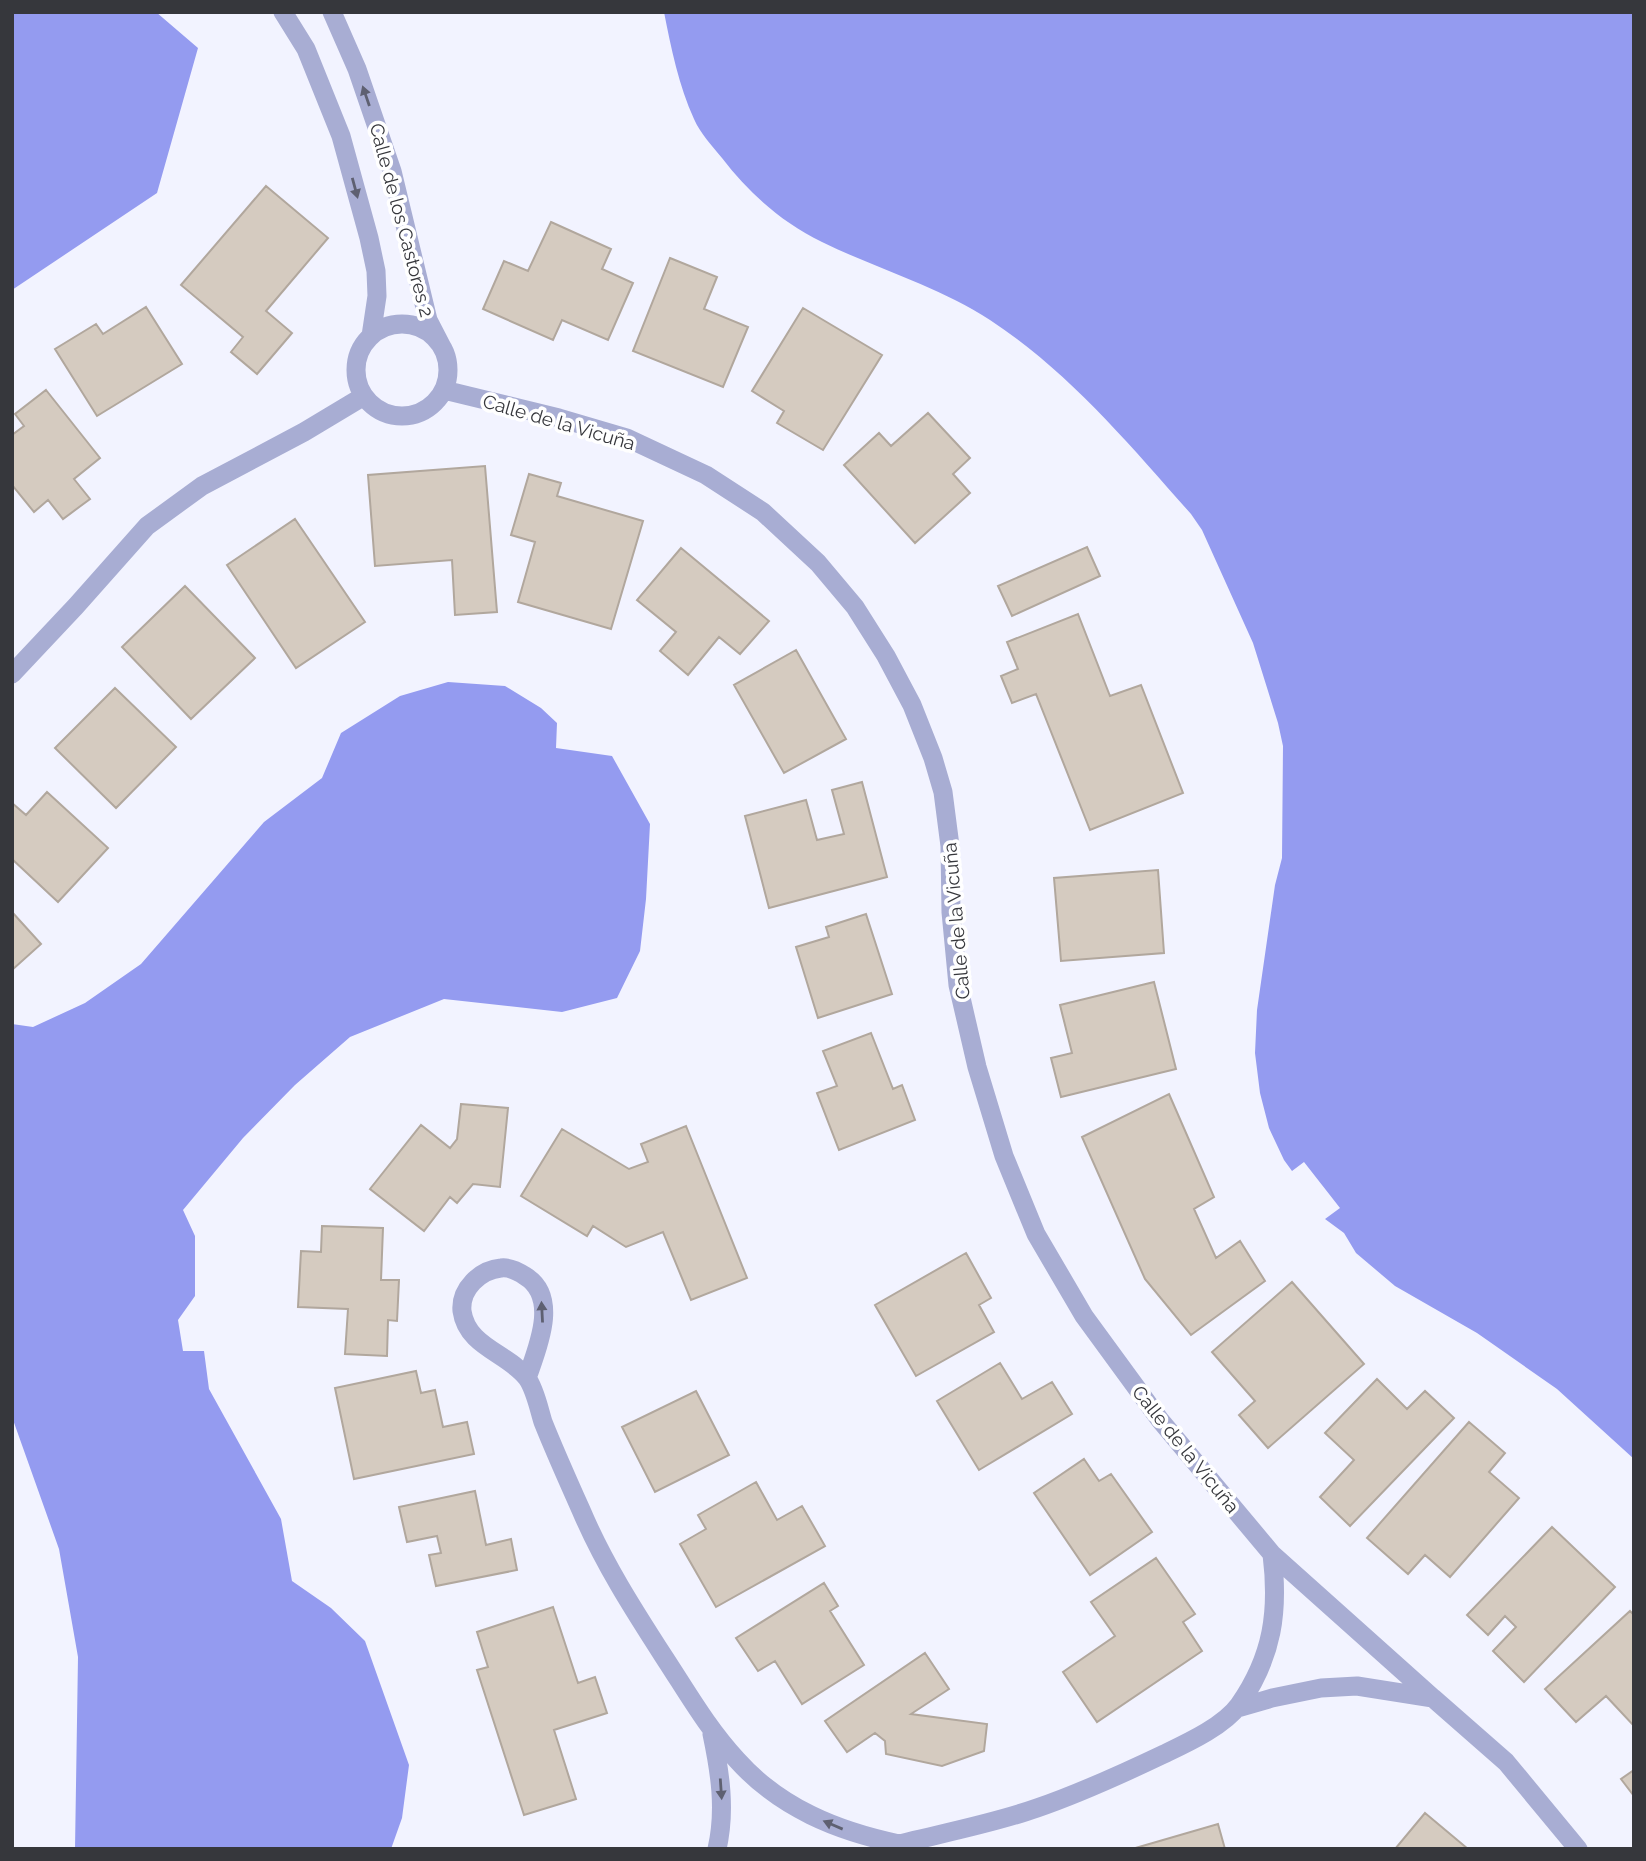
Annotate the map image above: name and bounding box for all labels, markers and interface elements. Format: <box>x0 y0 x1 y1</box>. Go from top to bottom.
one-way arrow <box>360 86 371 107</box>
street label: Calle de los Castores 2 <box>366 121 438 319</box>
one-way arrow <box>350 177 361 199</box>
street label: Calle de la Vicuña <box>480 390 638 454</box>
street label: Calle de la Vicuña <box>938 842 974 1000</box>
one-way arrow <box>537 1301 548 1323</box>
street label: Calle de la Vicuña <box>1128 1381 1244 1517</box>
one-way arrow <box>716 1778 727 1800</box>
one-way arrow <box>822 1820 843 1831</box>

